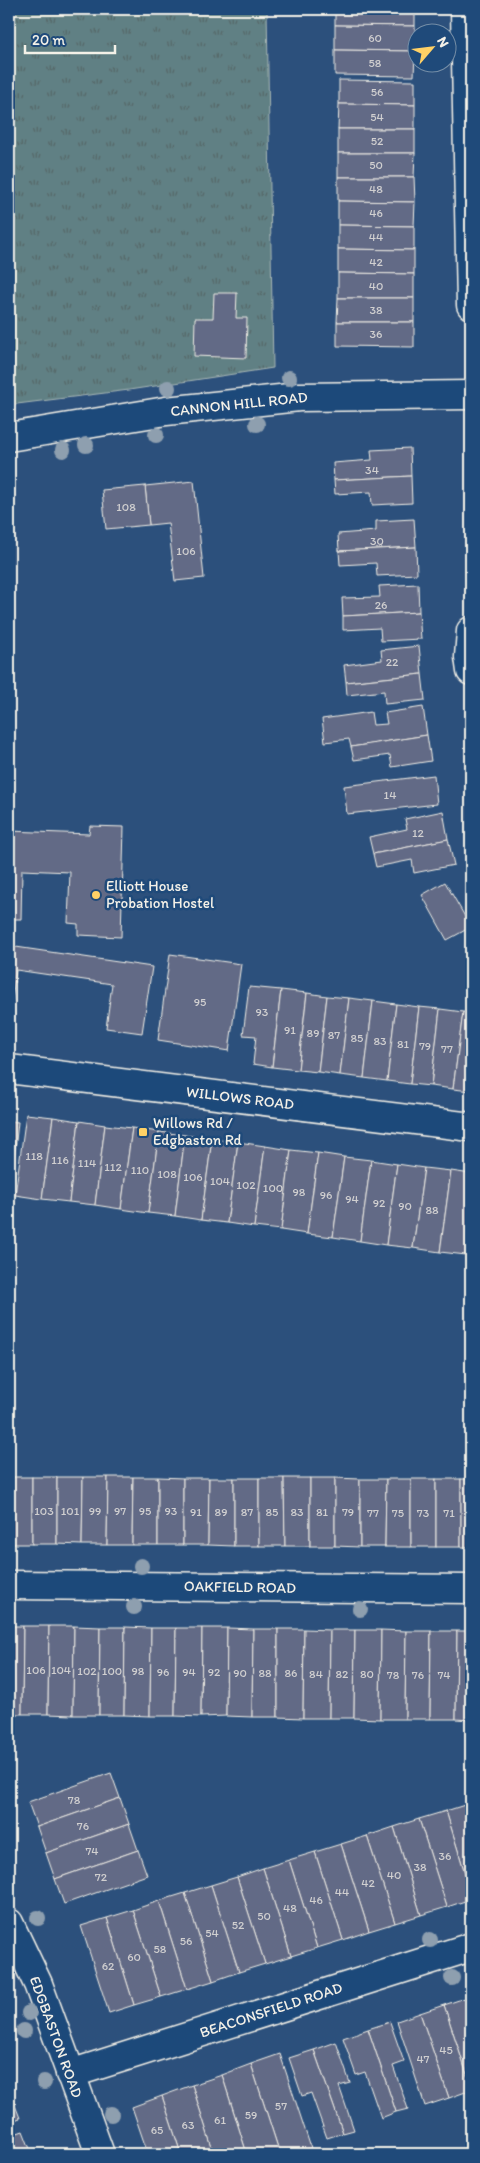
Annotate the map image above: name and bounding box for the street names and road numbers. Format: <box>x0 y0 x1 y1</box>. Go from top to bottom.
street label: CANNON HILL ROAD <box>169 388 309 420</box>
street label: WILLOWS ROAD <box>185 1082 295 1114</box>
street label: OAKFIELD ROAD <box>184 1577 296 1597</box>
street label: EDGBASTON ROAD <box>26 1974 86 2100</box>
street label: BEACONSFIELD ROAD <box>197 1978 345 2042</box>

